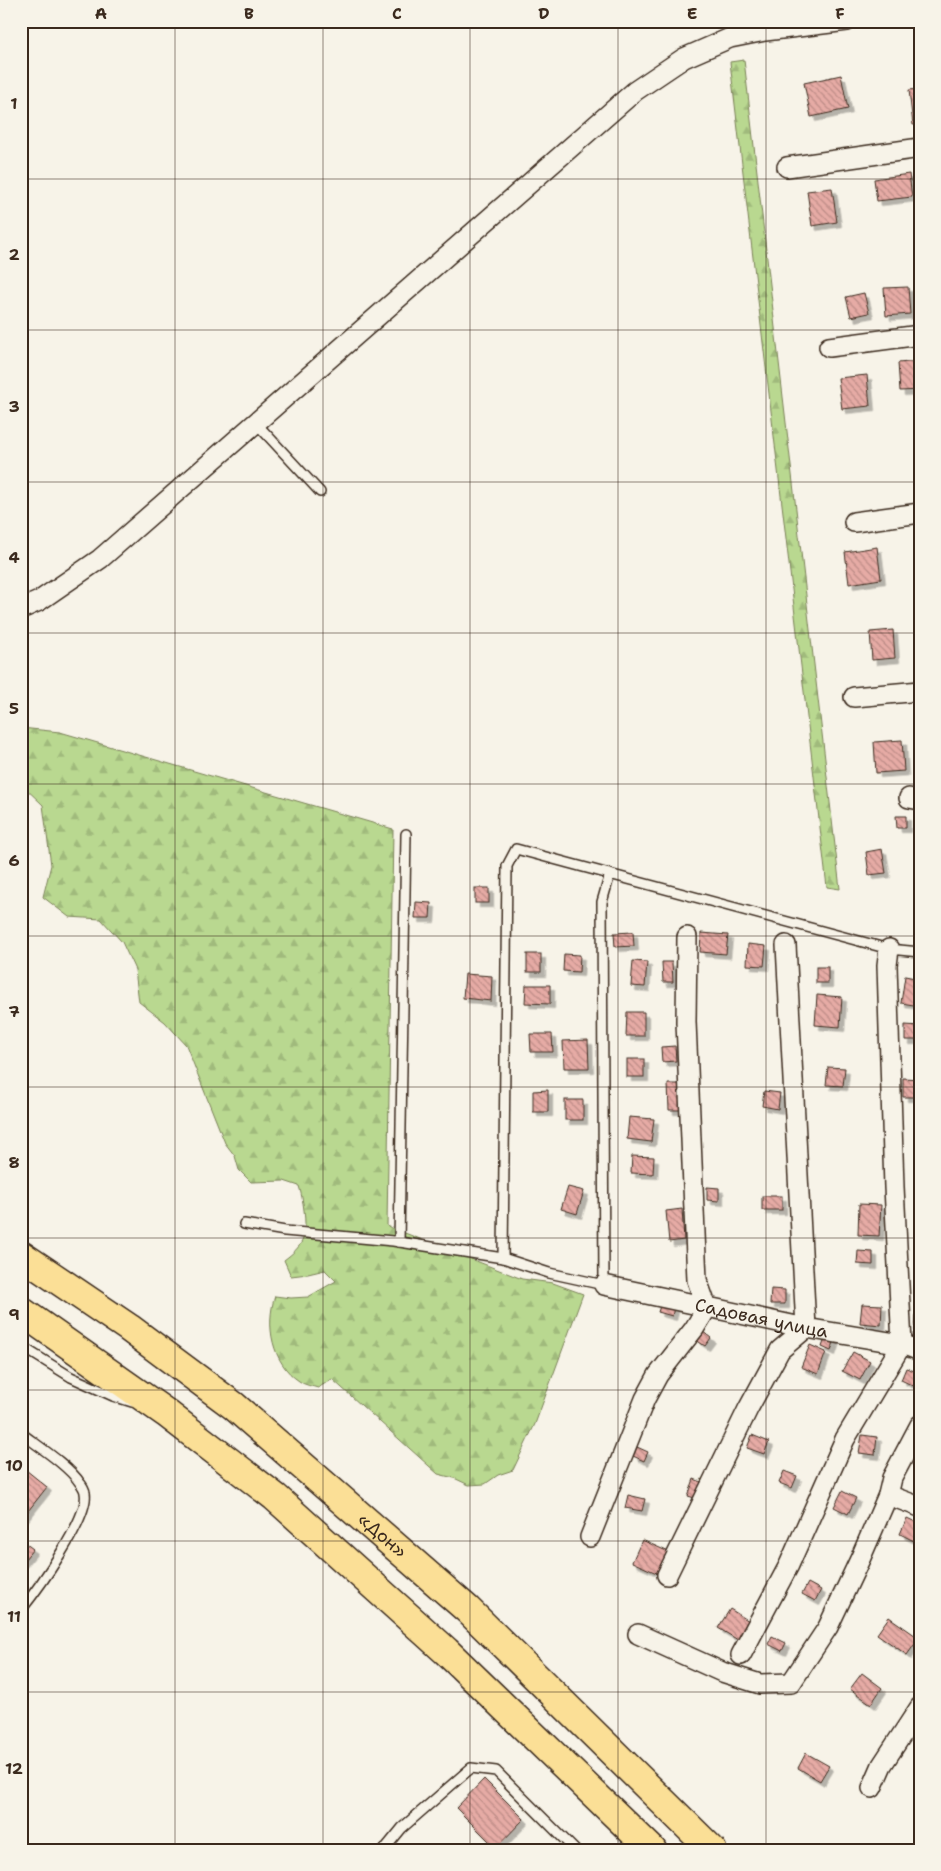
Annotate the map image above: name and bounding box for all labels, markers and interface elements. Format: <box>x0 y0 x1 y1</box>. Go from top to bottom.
text: A <box>95 3 107 24</box>
text: B <box>244 3 254 24</box>
text: C <box>392 3 402 24</box>
text: D <box>538 3 550 24</box>
text: E <box>687 3 697 24</box>
text: F <box>835 3 845 24</box>
text: 1 <box>10 93 18 114</box>
text: 2 <box>8 244 20 265</box>
text: 3 <box>8 396 20 417</box>
text: 4 <box>8 547 20 568</box>
text: 5 <box>9 698 19 719</box>
text: 6 <box>8 850 20 871</box>
text: 7 <box>8 1001 20 1022</box>
text: 8 <box>8 1152 20 1173</box>
street label: Садовая улица <box>693 1293 830 1343</box>
text: 9 <box>8 1304 20 1325</box>
text: 10 <box>5 1455 23 1476</box>
street label: «Дон» <box>353 1507 412 1563</box>
text: 11 <box>7 1606 21 1627</box>
text: 12 <box>5 1758 23 1779</box>

